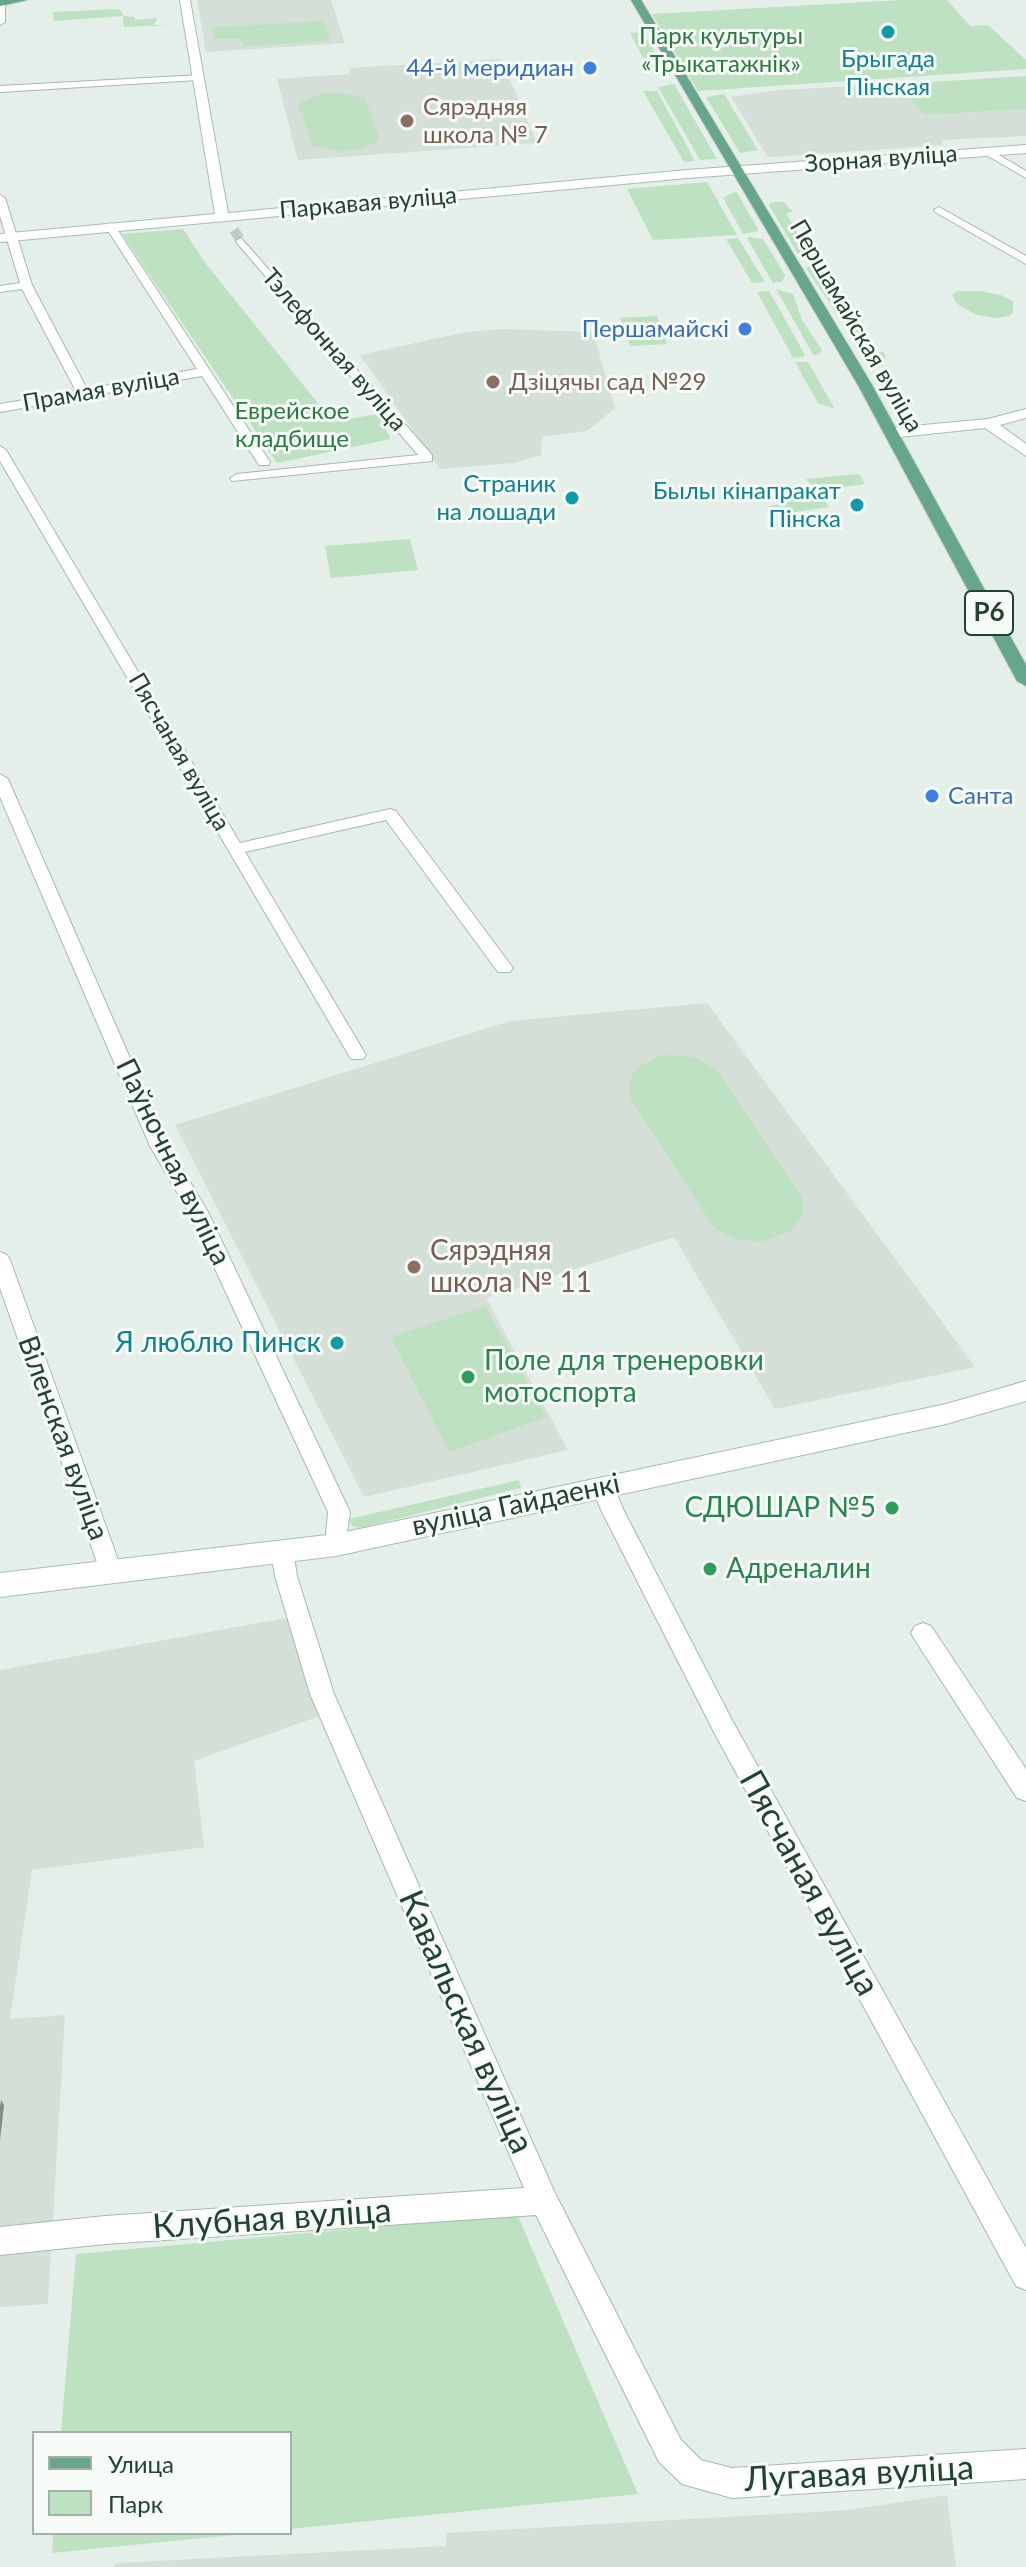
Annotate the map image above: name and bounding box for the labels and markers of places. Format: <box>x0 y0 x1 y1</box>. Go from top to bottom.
marker: Брыгада Пінская <box>879 23 897 41</box>
place label: Брыгада Пінская <box>841 45 935 101</box>
place label: 44-й меридиан <box>406 54 574 82</box>
marker: 44-й меридиан <box>581 59 599 77</box>
place label: Сярэдняя школа № 7 <box>423 93 548 149</box>
marker: Сярэдняя школа № 7 <box>398 112 416 130</box>
place label: Першамайскі <box>582 315 729 343</box>
marker: Першамайскі <box>736 320 754 338</box>
place label: Дзіцячы сад №29 <box>509 368 706 396</box>
marker: Дзіцячы сад №29 <box>484 373 502 391</box>
place label: Страник на лошади <box>436 470 556 526</box>
place label: Былы кінапракат Пінска <box>653 477 841 533</box>
marker: Страник на лошади <box>563 489 581 507</box>
marker: Былы кінапракат Пінска <box>848 496 866 514</box>
place label: Санта <box>948 782 1013 810</box>
marker: Санта <box>923 787 941 805</box>
place label: Сярэдняя школа № 11 <box>430 1234 592 1300</box>
marker: Сярэдняя школа № 11 <box>405 1258 423 1276</box>
place label: Я люблю Пинск <box>115 1326 321 1360</box>
marker: Я люблю Пинск <box>328 1334 346 1352</box>
place label: Поле для тренеровки мотоспорта <box>484 1344 764 1410</box>
marker: Поле для тренеровки мотоспорта <box>459 1368 477 1386</box>
place label: СДЮШАР №5 <box>684 1491 876 1525</box>
marker: СДЮШАР №5 <box>883 1499 901 1517</box>
place label: Адреналин <box>726 1552 871 1586</box>
marker: Адреналин <box>701 1560 719 1578</box>

